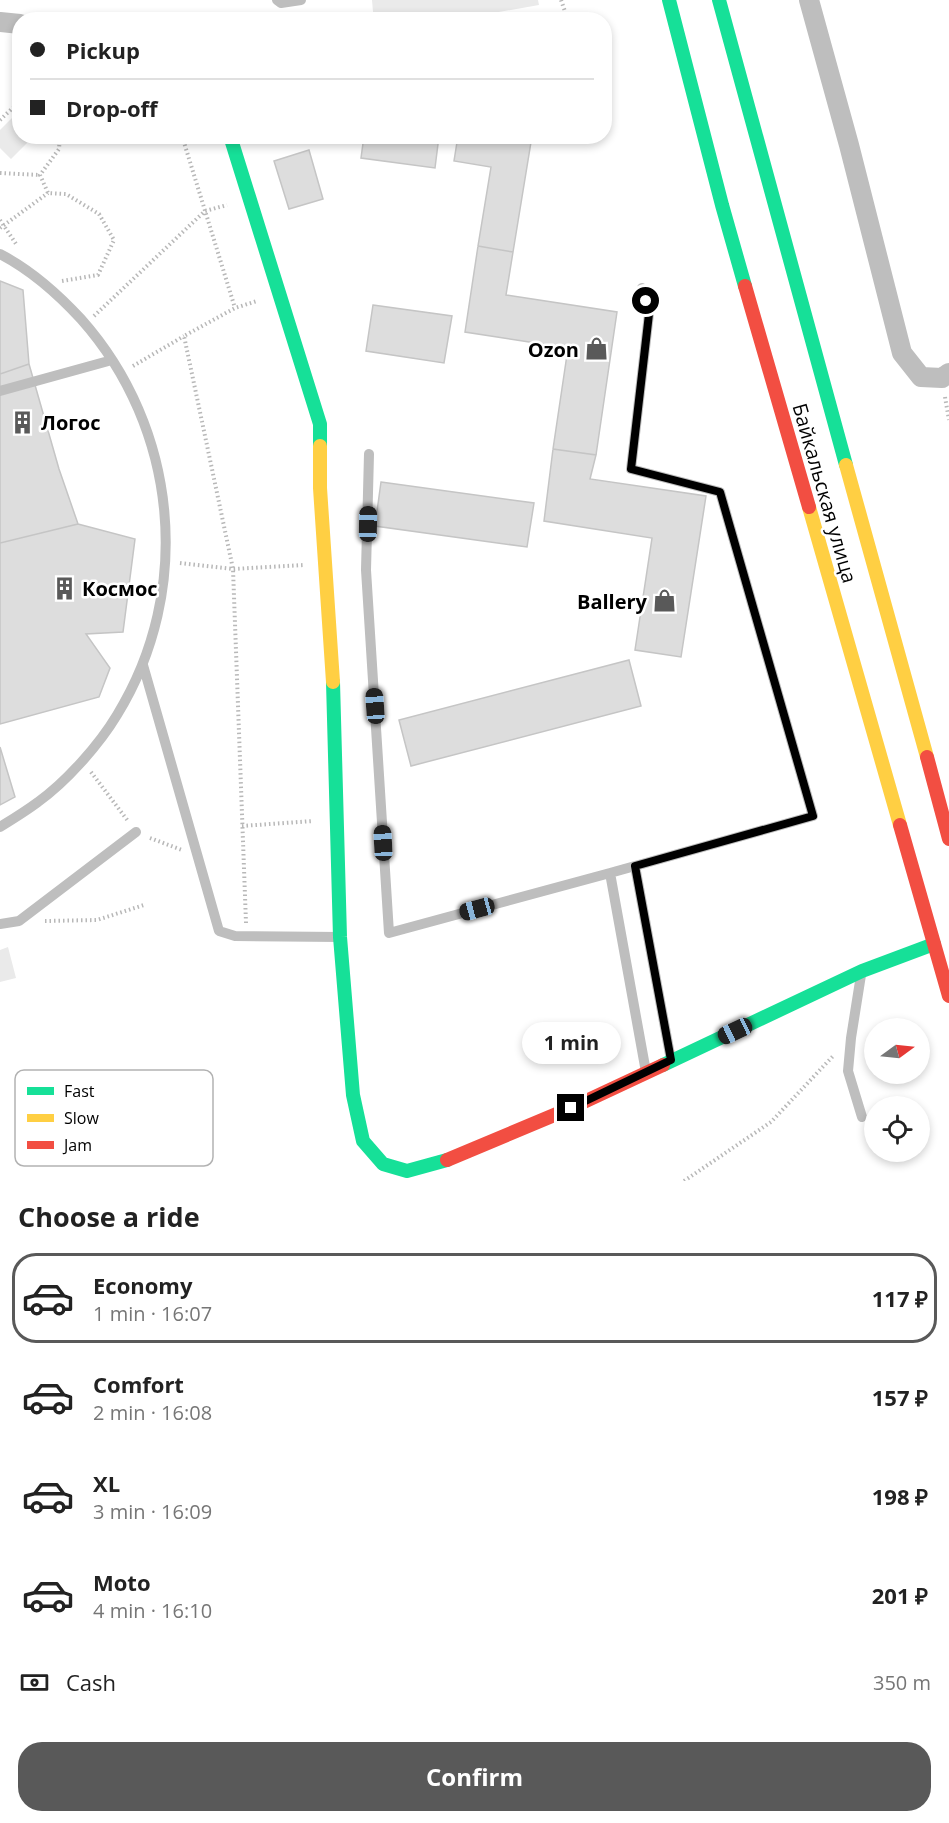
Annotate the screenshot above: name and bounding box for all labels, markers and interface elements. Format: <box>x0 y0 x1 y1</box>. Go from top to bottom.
text: Pickup <box>66 35 140 65</box>
text: Drop-off <box>66 93 158 123</box>
route start <box>632 287 659 314</box>
place label: Ozon <box>528 336 579 363</box>
shop icon: Ozon <box>584 336 610 362</box>
street label: Байкальская улица <box>786 400 864 586</box>
building icon: Логос <box>10 409 36 435</box>
place label: Логос <box>41 409 101 436</box>
car <box>359 506 377 542</box>
building icon: Космос <box>51 575 77 601</box>
place label: Космос <box>82 575 158 602</box>
place label: Ballery <box>577 588 648 615</box>
shop icon: Ballery <box>652 588 678 614</box>
car <box>365 687 385 725</box>
car <box>373 825 393 861</box>
car <box>457 896 497 922</box>
car <box>715 1015 755 1047</box>
north arrow <box>864 1018 930 1084</box>
map controls <box>864 1018 930 1162</box>
callout: 1 min <box>522 1021 620 1063</box>
text: 1 min <box>544 1029 599 1056</box>
legend <box>15 1070 213 1166</box>
text: Fast <box>64 1080 95 1102</box>
route end <box>557 1094 584 1121</box>
button: locate <box>864 1096 930 1162</box>
text: Slow <box>64 1107 99 1129</box>
text: Jam <box>62 1134 92 1156</box>
text: Choose a ride <box>18 1198 200 1235</box>
text: Economy <box>93 1270 192 1300</box>
icon: car <box>21 1271 75 1325</box>
text: 117 ₽ <box>872 1283 928 1313</box>
text: 1 min · 16:07 <box>93 1300 212 1327</box>
text: Comfort <box>93 1369 184 1399</box>
icon: car <box>21 1370 75 1424</box>
text: 157 ₽ <box>872 1382 928 1412</box>
text: 2 min · 16:08 <box>93 1399 212 1426</box>
text: XL <box>93 1468 120 1498</box>
icon: car <box>21 1469 75 1523</box>
text: 198 ₽ <box>872 1481 928 1511</box>
text: 3 min · 16:09 <box>93 1498 212 1525</box>
text: Moto <box>93 1567 151 1597</box>
icon: car <box>21 1568 75 1622</box>
text: 201 ₽ <box>872 1580 928 1610</box>
text: 4 min · 16:10 <box>93 1597 212 1624</box>
icon: cash <box>18 1666 51 1699</box>
text: Cash <box>66 1667 116 1697</box>
text: 350 m <box>873 1669 931 1696</box>
button: Confirm <box>18 1742 931 1811</box>

